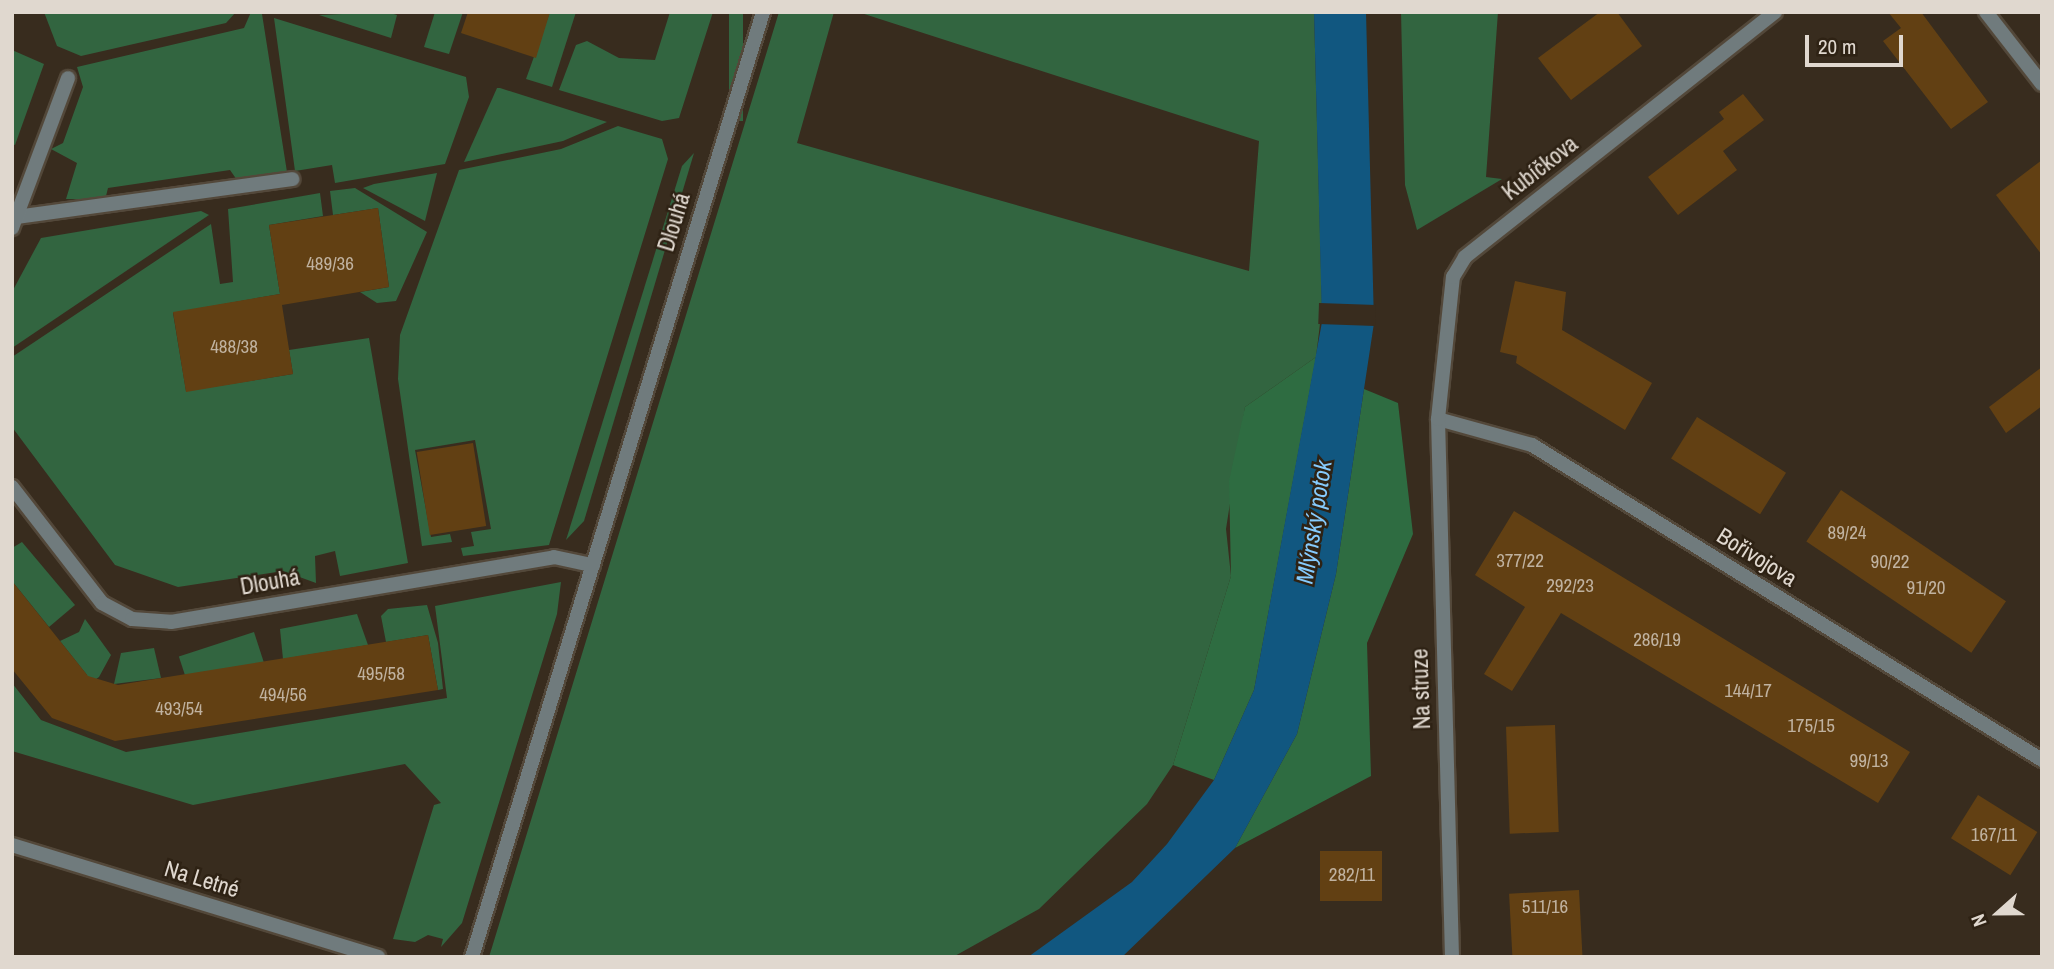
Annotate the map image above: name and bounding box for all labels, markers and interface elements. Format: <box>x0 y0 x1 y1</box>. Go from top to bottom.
scale bar <box>1809 21 1907 65</box>
text: 20 m <box>1818 32 1856 61</box>
street label: Kubíčkova <box>1497 130 1583 206</box>
street label: Dlouhá <box>652 189 696 255</box>
house number: 489/36 <box>306 253 354 275</box>
house number: 488/38 <box>210 336 258 358</box>
water label: Mlýnský potok <box>1290 458 1338 586</box>
street label: Bořivojova <box>1712 522 1802 592</box>
house number: 89/24 <box>1828 522 1866 544</box>
house number: 377/22 <box>1496 550 1544 572</box>
house number: 90/22 <box>1871 551 1909 573</box>
street label: Dlouhá <box>238 563 302 601</box>
house number: 292/23 <box>1546 575 1594 597</box>
house number: 91/20 <box>1907 577 1945 599</box>
house number: 286/19 <box>1633 629 1681 651</box>
street label: Na struze <box>1406 648 1436 730</box>
house number: 495/58 <box>357 663 405 685</box>
house number: 144/17 <box>1724 680 1772 702</box>
house number: 494/56 <box>259 684 307 706</box>
house number: 493/54 <box>155 698 203 720</box>
house number: 175/15 <box>1787 715 1835 737</box>
house number: 99/13 <box>1850 750 1888 772</box>
house number: 167/11 <box>1971 824 2017 846</box>
street label: Na Letné <box>161 855 243 903</box>
house number: 282/11 <box>1329 864 1375 886</box>
north arrow <box>1963 878 2033 948</box>
house number: 511/16 <box>1522 896 1568 918</box>
text: N <box>1964 911 1993 930</box>

